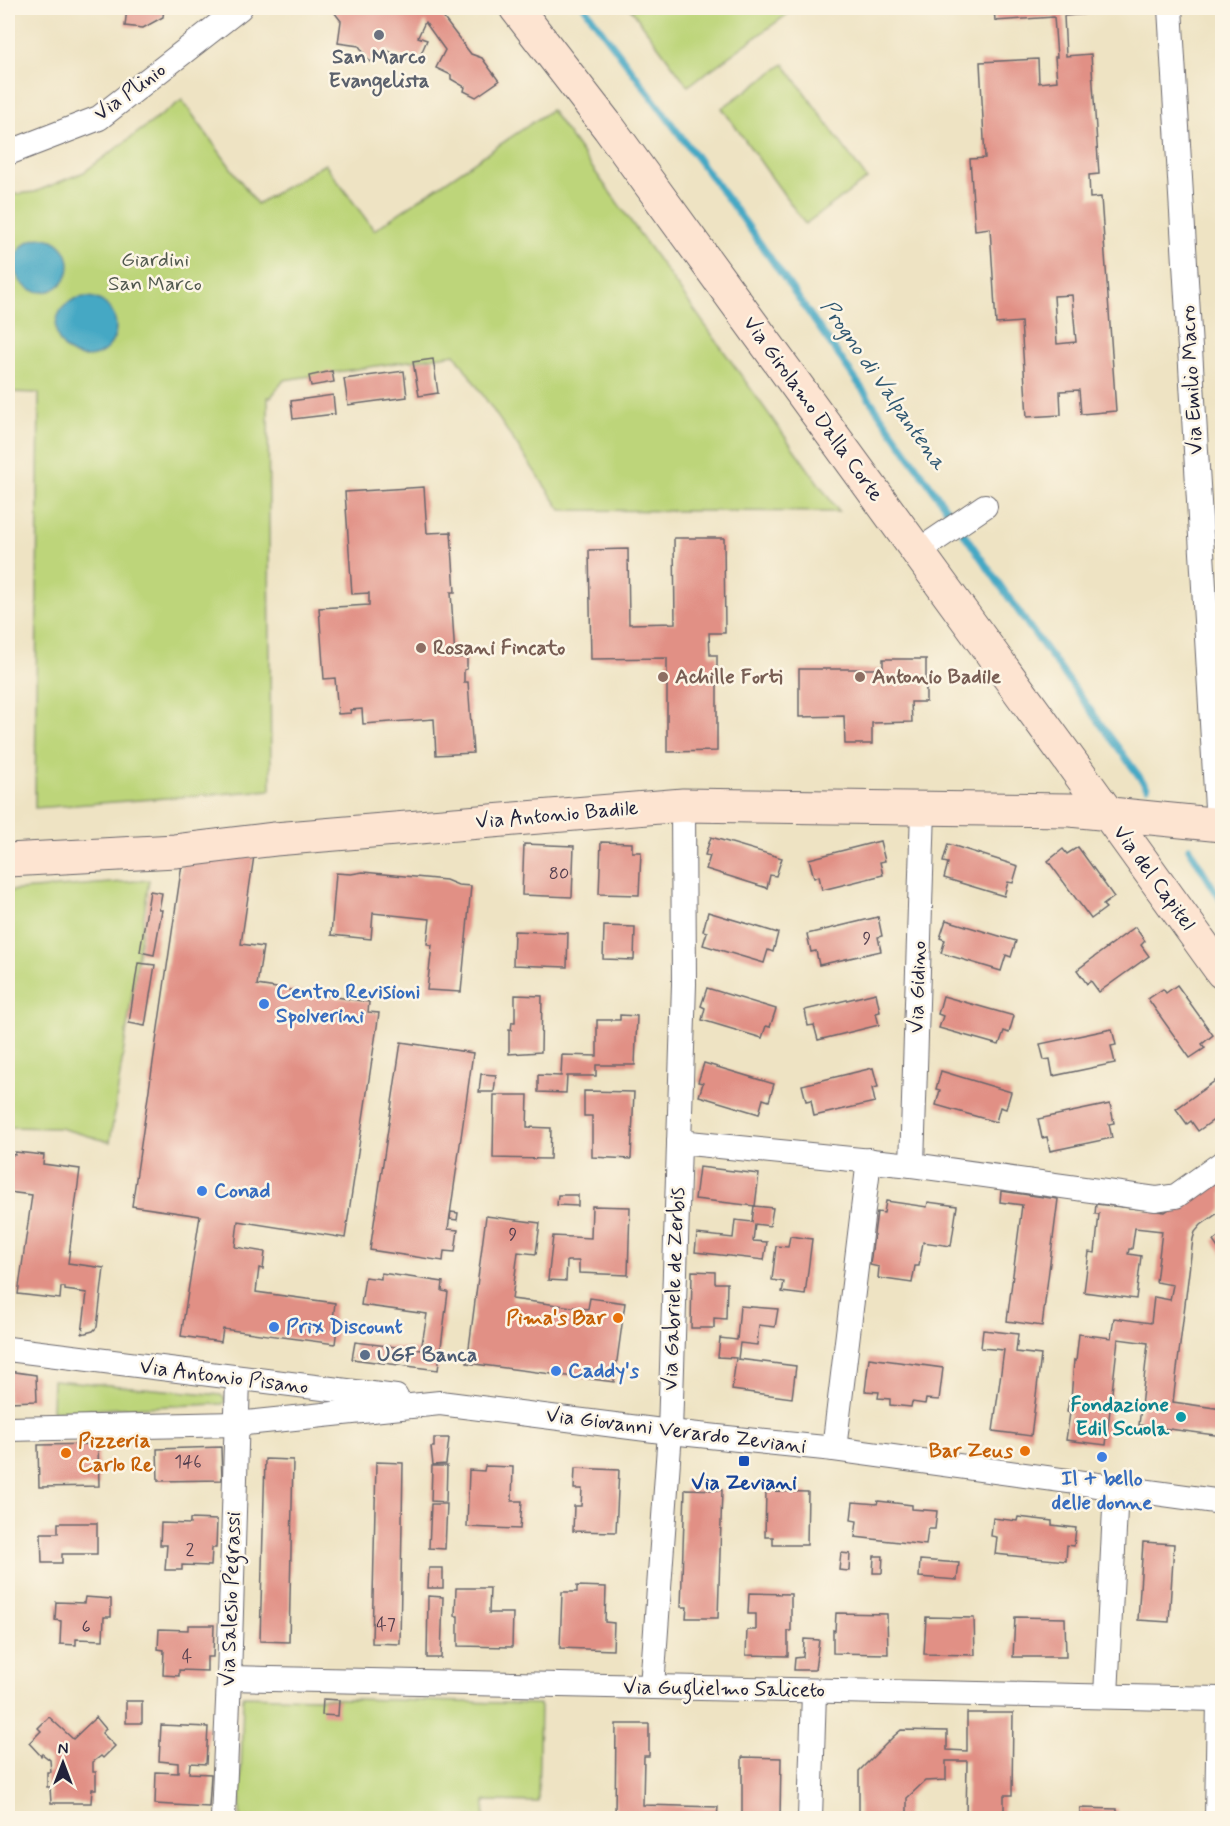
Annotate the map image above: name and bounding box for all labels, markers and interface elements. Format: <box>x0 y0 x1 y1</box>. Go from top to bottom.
marker: San Marco Evangelista <box>372 28 386 42</box>
place label: San Marco Evangelista <box>328 43 430 97</box>
street label: Via Plinio <box>88 56 172 128</box>
park label: Giardini San Marco <box>108 246 202 298</box>
water label: Progno di Valpantena <box>813 294 953 477</box>
street label: Via Emilio Macro <box>1174 304 1210 456</box>
street label: Via Girolamo Dalla Corte <box>736 311 890 507</box>
place label: Rosani Fincato <box>433 634 565 662</box>
marker: Rosani Fincato <box>414 641 428 655</box>
place label: Achille Forti <box>675 663 783 691</box>
place label: Antonio Badile <box>872 663 1002 691</box>
marker: Achille Forti <box>656 670 670 684</box>
marker: Antonio Badile <box>853 670 867 684</box>
street label: Via Antonio Badile <box>474 794 640 836</box>
street label: Via del Capitel <box>1106 820 1202 936</box>
house number: 80 <box>549 862 569 886</box>
house number: 9 <box>863 927 872 951</box>
street label: Via Gidino <box>902 940 934 1034</box>
place label: Centro Revisioni Spolverini <box>276 978 420 1030</box>
marker: Centro Revisioni Spolverini <box>257 997 271 1011</box>
place label: Conad <box>214 1177 270 1205</box>
marker: Conad <box>195 1184 209 1198</box>
street label: Via Gabriele de Zerbis <box>656 1187 692 1391</box>
house number: 9 <box>509 1223 518 1247</box>
place label: Pima's Bar <box>506 1304 607 1332</box>
marker: Pima's Bar <box>611 1311 625 1325</box>
place label: Prix Discount <box>286 1313 403 1341</box>
marker: Prix Discount <box>267 1320 281 1334</box>
place label: UGF Banca <box>377 1341 477 1369</box>
marker: UGF Banca <box>358 1348 372 1362</box>
street label: Via Antonio Pisano <box>138 1353 310 1401</box>
place label: Caddy's <box>568 1357 640 1385</box>
marker: Caddy's <box>549 1364 563 1378</box>
place label: Fondazione Edil Scuola <box>1070 1391 1170 1443</box>
street label: Via Giovanni Verardo Zeviani <box>544 1401 808 1461</box>
marker: Fondazione Edil Scuola <box>1174 1410 1188 1424</box>
place label: Pizzeria Carlo Re <box>78 1427 153 1479</box>
place label: Bar Zeus <box>929 1437 1014 1465</box>
marker: Bar Zeus <box>1018 1444 1032 1458</box>
marker: Pizzeria Carlo Re <box>59 1446 73 1460</box>
house number: 146 <box>174 1450 202 1474</box>
marker: Il + bello delle donne <box>1095 1450 1109 1464</box>
marker: Via Zeviani <box>737 1454 751 1468</box>
place label: Il + bello delle donne <box>1052 1465 1153 1517</box>
place label: Via Zeviani <box>691 1469 797 1497</box>
street label: Via Salesio Pegrassi <box>214 1511 250 1687</box>
house number: 2 <box>186 1538 195 1562</box>
house number: 47 <box>376 1613 396 1637</box>
house number: 6 <box>81 1615 91 1639</box>
house number: 4 <box>182 1645 192 1669</box>
street label: Via Guglielmo Saliceto <box>623 1673 825 1707</box>
north arrow <box>33 1733 93 1793</box>
text: N <box>58 1739 68 1760</box>

